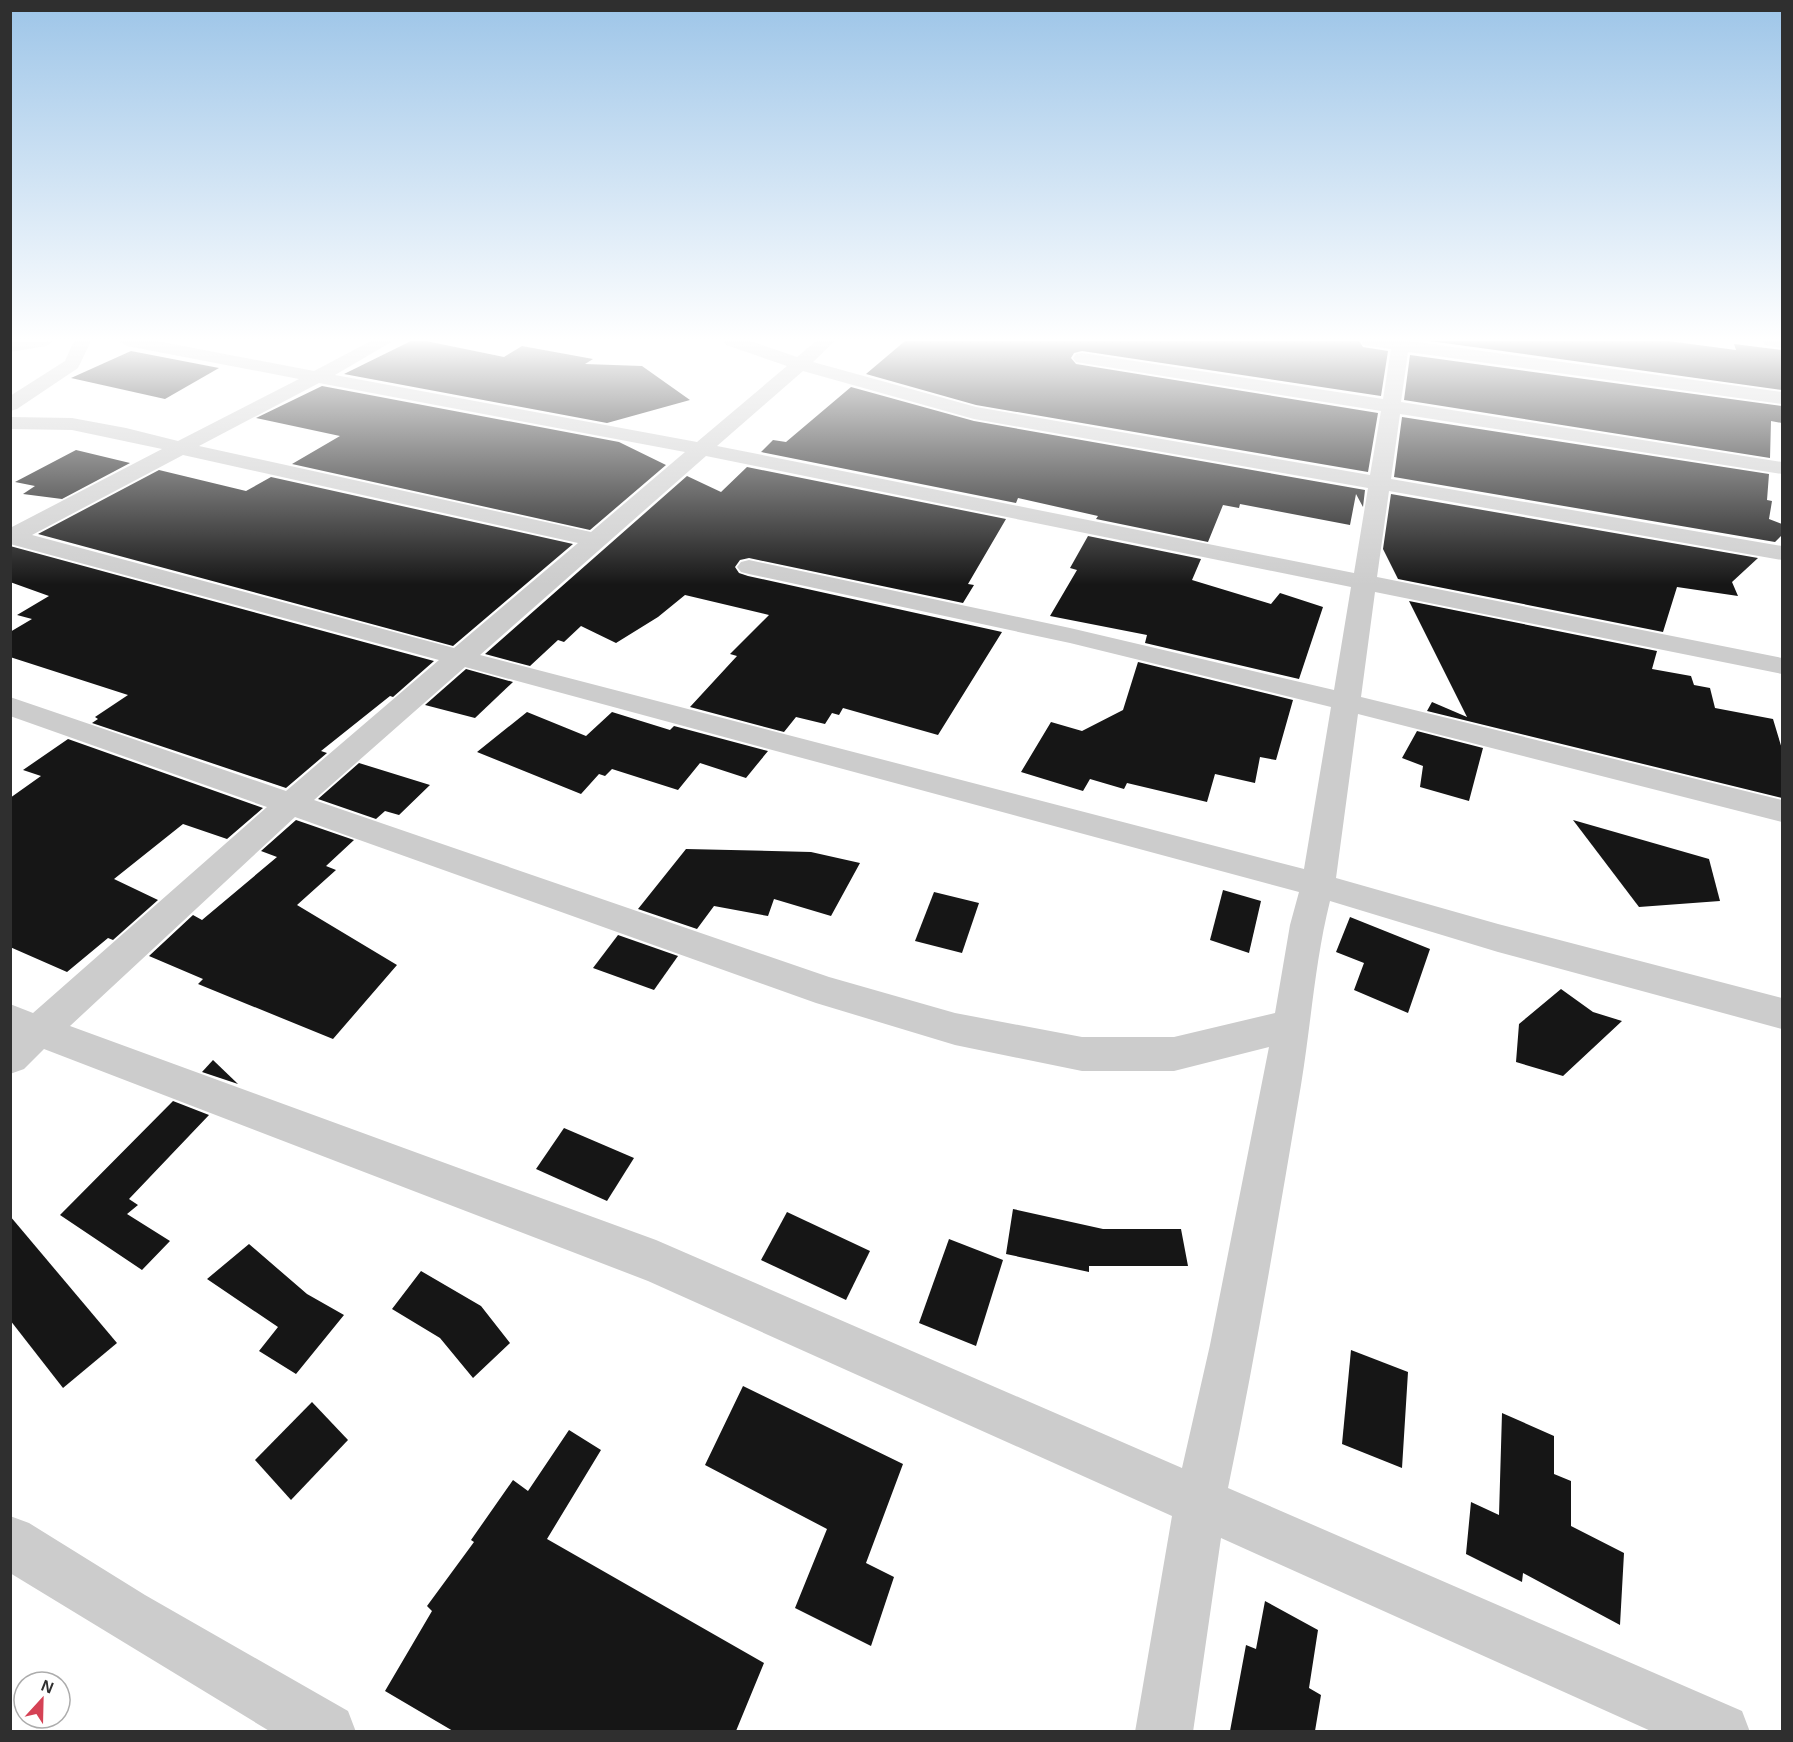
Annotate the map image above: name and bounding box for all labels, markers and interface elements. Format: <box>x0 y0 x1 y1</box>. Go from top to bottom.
north arrow <box>12 1670 72 1730</box>
text: N <box>39 1677 56 1697</box>

